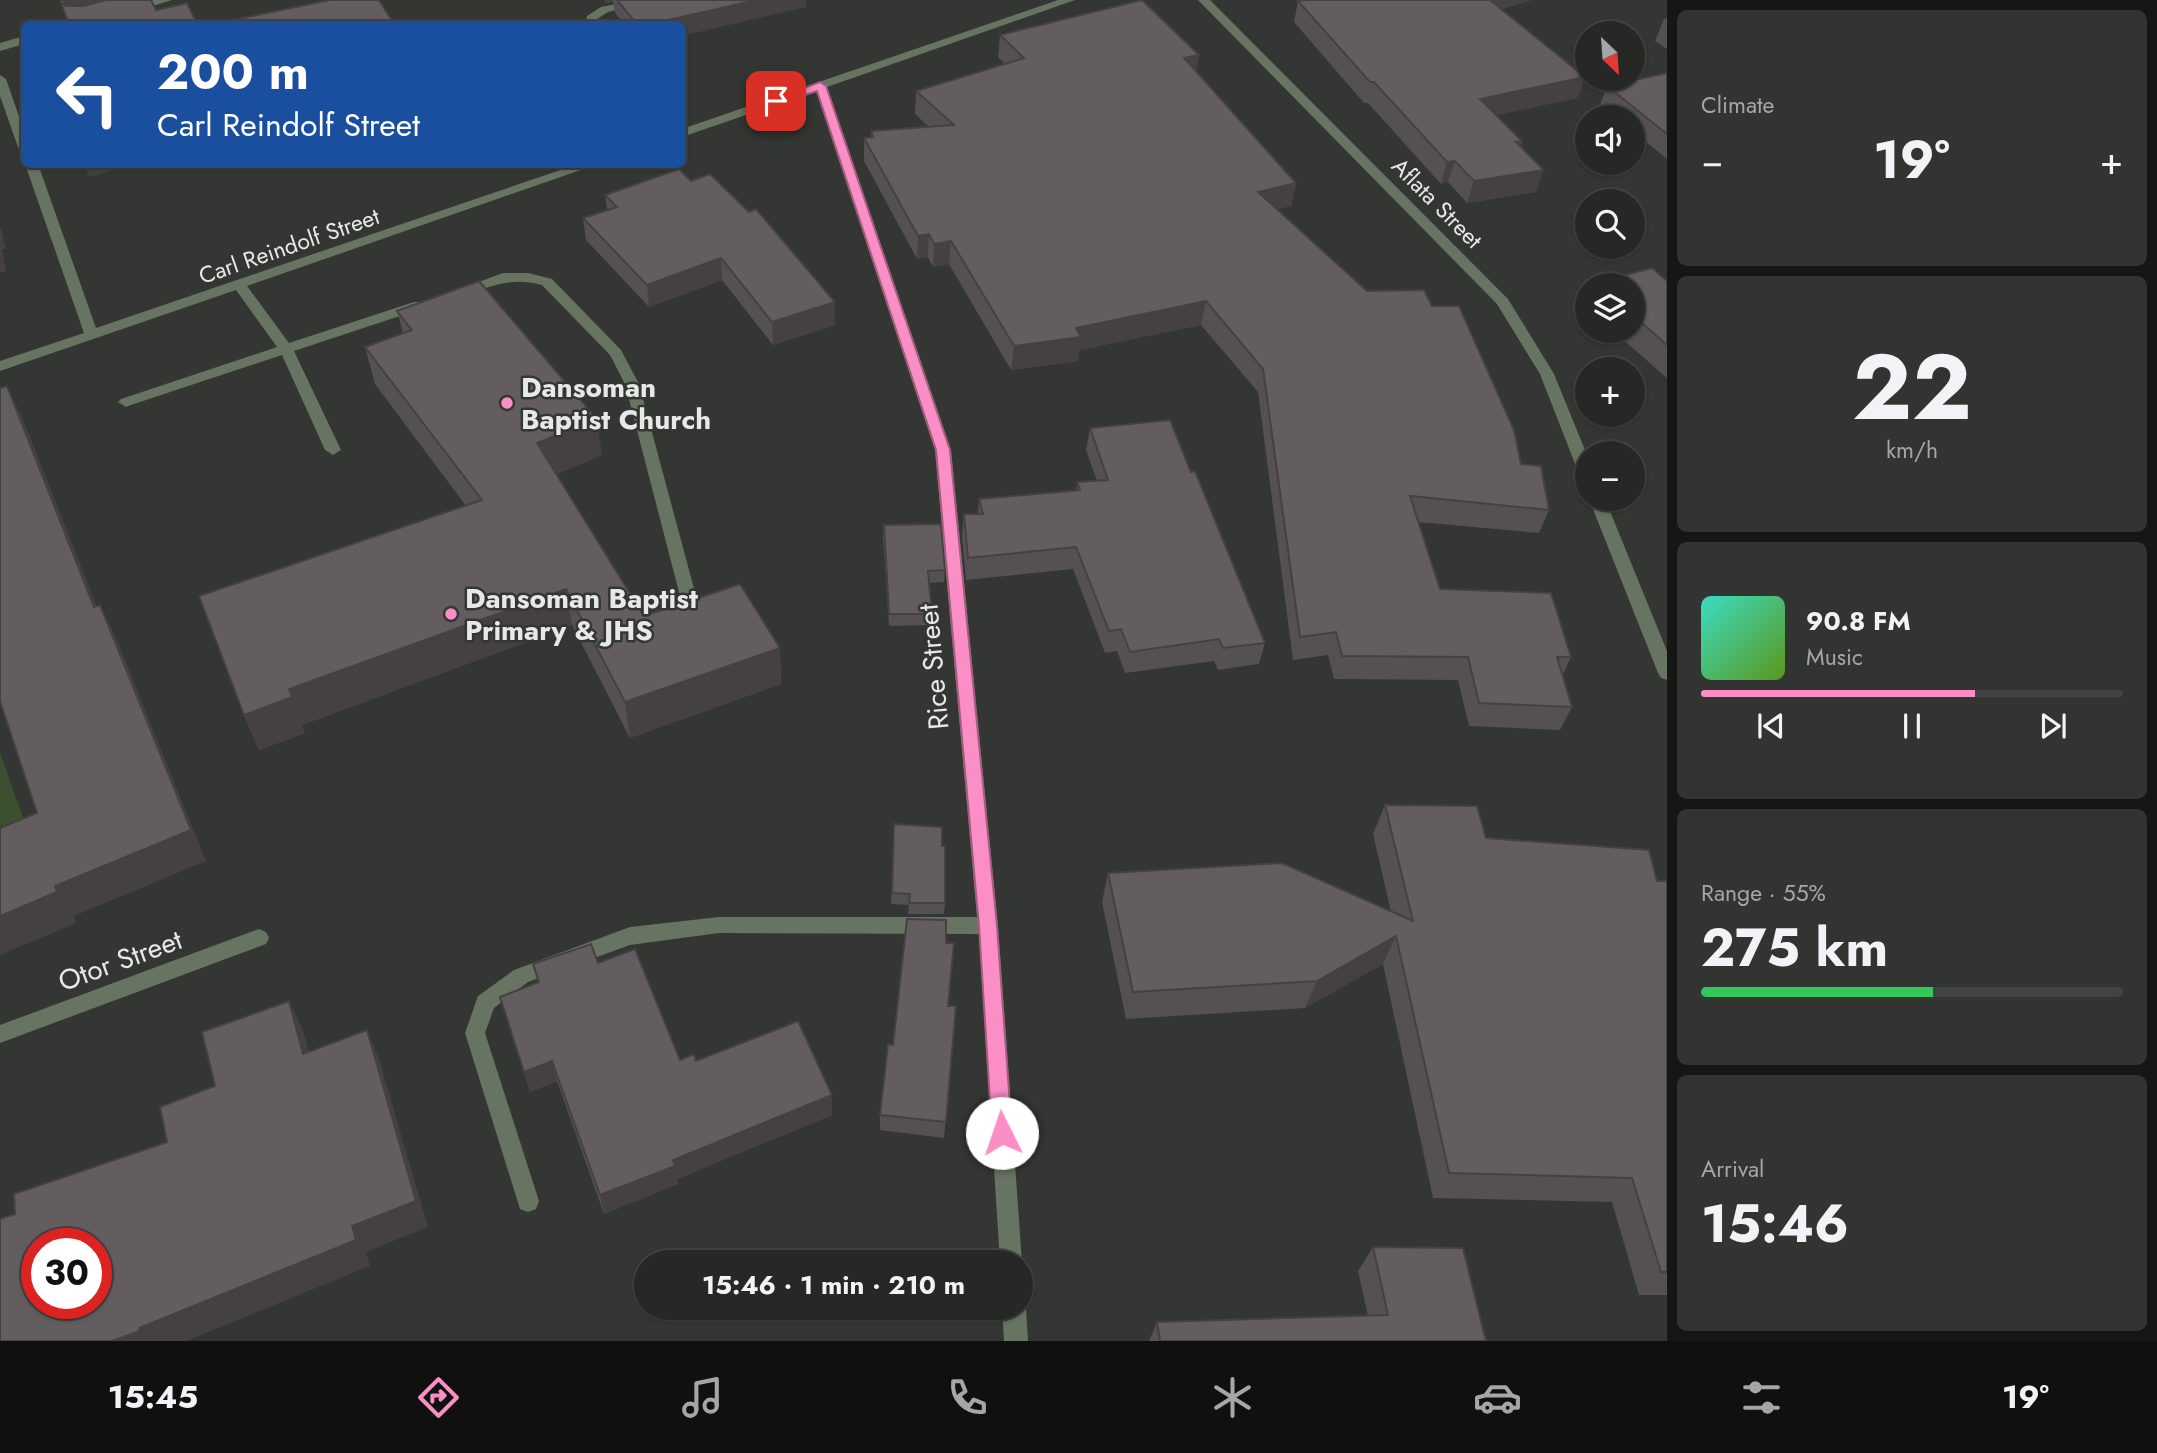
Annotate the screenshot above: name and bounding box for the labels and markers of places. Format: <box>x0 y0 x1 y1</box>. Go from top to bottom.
pin <box>746 71 806 131</box>
place label: Dansoman Baptist Church <box>521 367 711 440</box>
marker: Dansoman Baptist Church <box>499 395 515 411</box>
place label: Dansoman Baptist Primary & JHS <box>465 578 698 651</box>
marker: Dansoman Baptist Primary & JHS <box>443 606 459 622</box>

